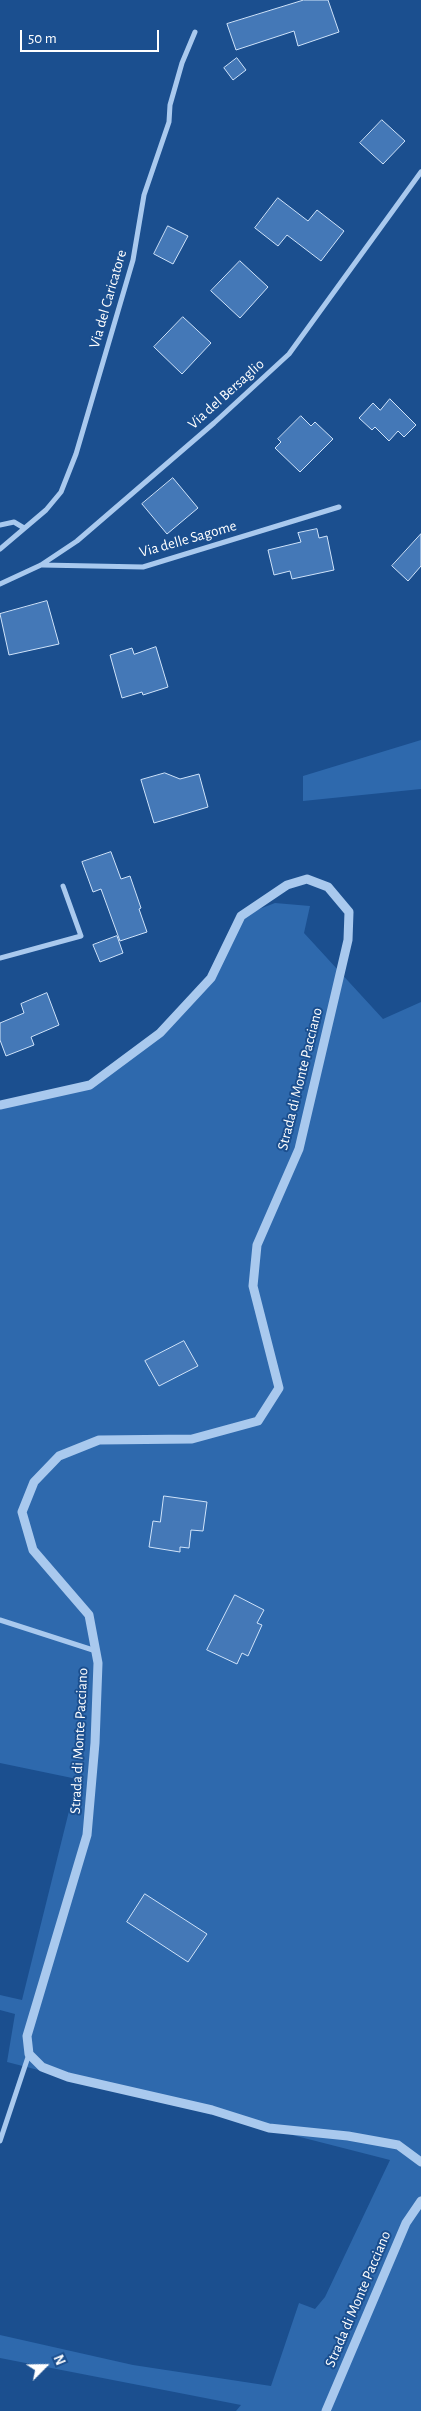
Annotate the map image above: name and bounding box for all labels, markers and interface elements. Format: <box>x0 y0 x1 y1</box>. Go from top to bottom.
scale bar <box>22 20 161 52</box>
text: 50 m <box>28 31 57 46</box>
street label: Via del Caricatore <box>85 248 131 350</box>
street label: Via del Bersaglio <box>184 355 268 433</box>
street label: Via delle Sagome <box>137 517 239 561</box>
street label: Strada di Monte Pacciano <box>274 1006 326 1152</box>
street label: Strada di Monte Pacciano <box>66 1667 92 1815</box>
street label: Strada di Monte Pacciano <box>321 2228 395 2370</box>
north arrow <box>20 2341 70 2391</box>
text: N <box>50 2353 67 2367</box>

